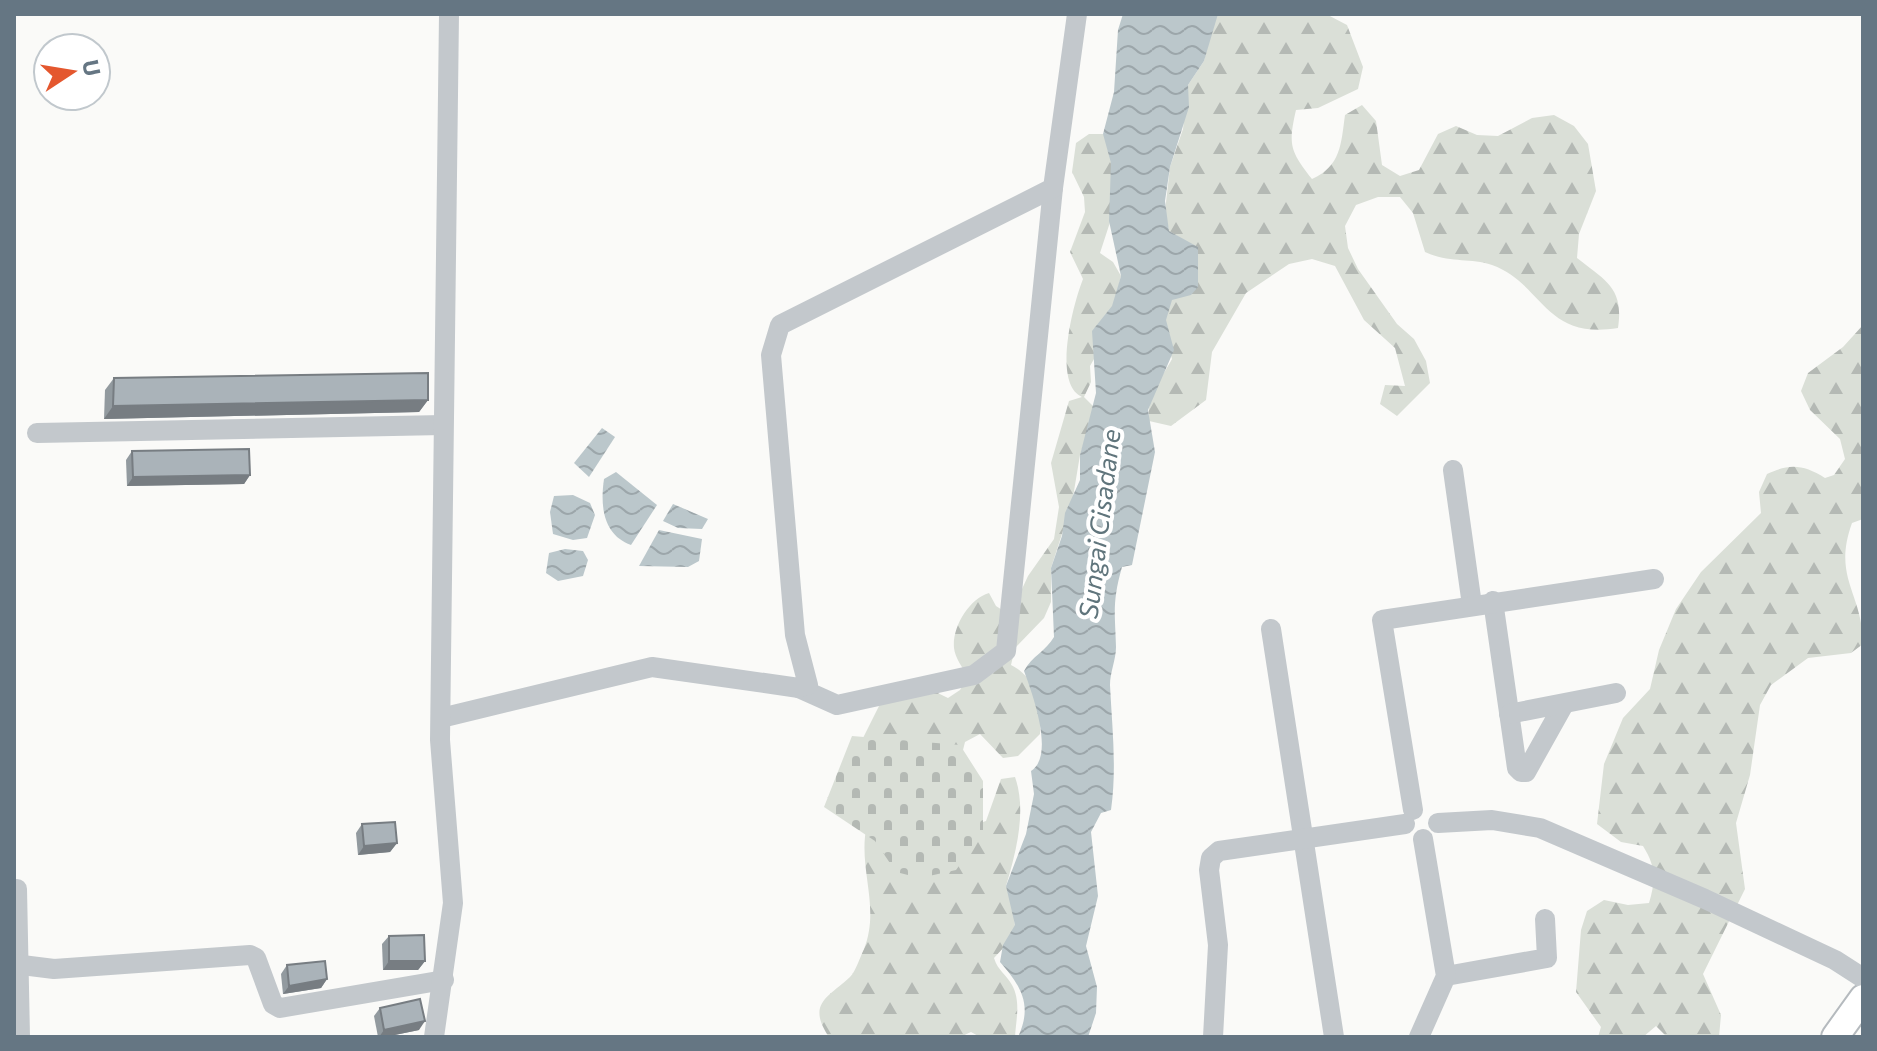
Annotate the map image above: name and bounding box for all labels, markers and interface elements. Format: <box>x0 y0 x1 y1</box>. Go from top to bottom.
north arrow <box>32 32 112 112</box>
text: U <box>77 57 107 78</box>
water label: Sungai Cisadane <box>1071 427 1126 620</box>

